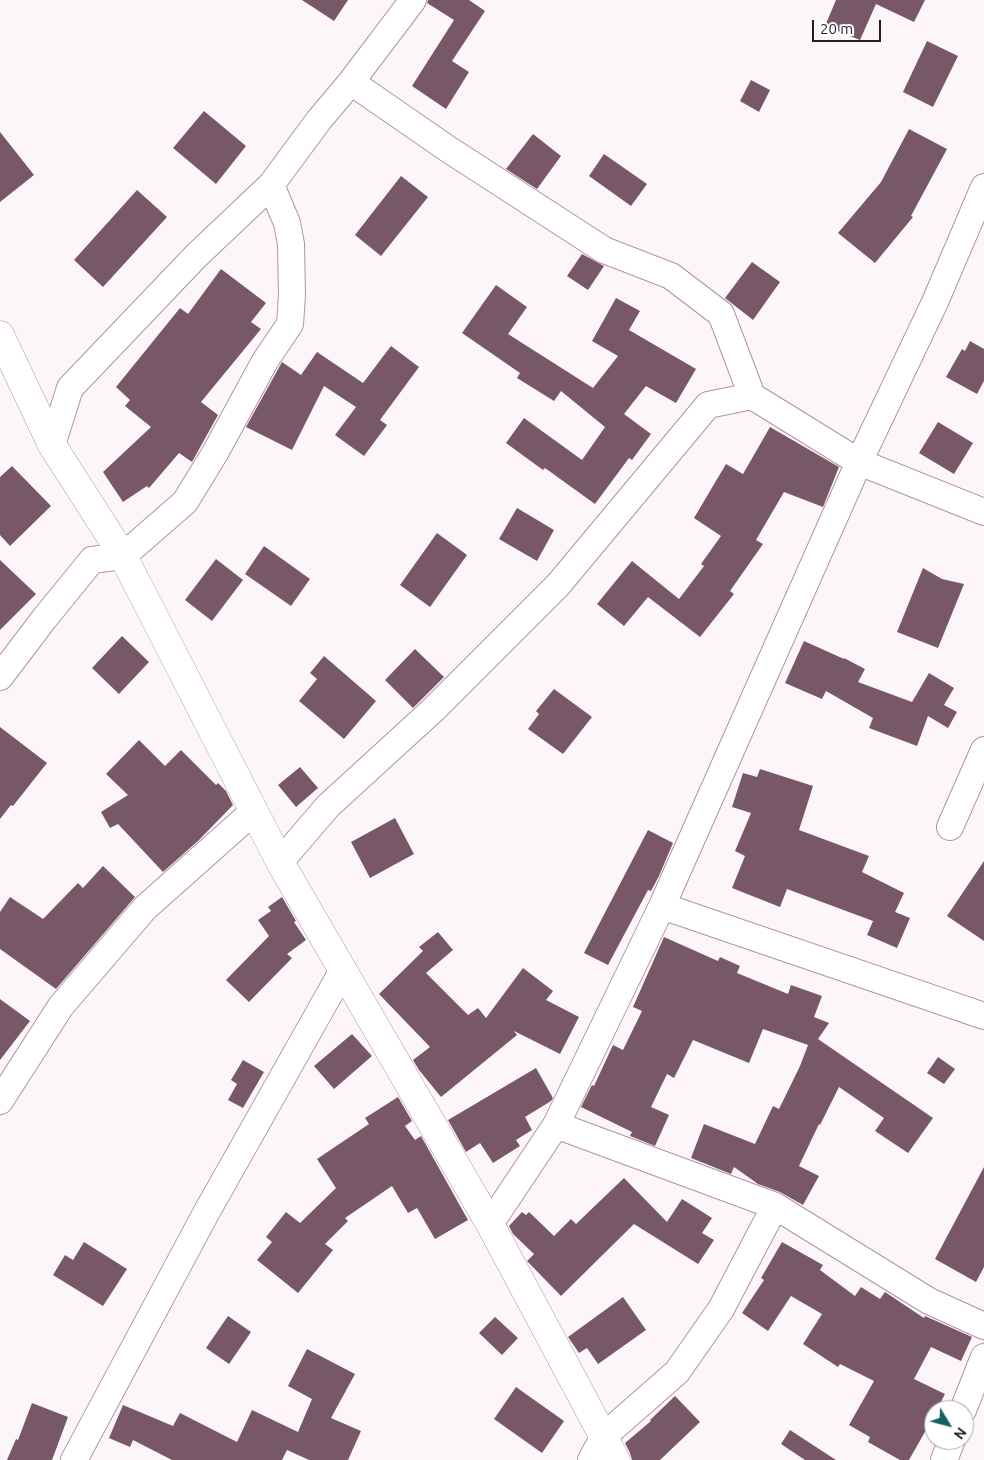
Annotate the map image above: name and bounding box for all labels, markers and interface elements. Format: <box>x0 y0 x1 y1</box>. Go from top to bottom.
scale bar <box>814 10 883 42</box>
text: 20 m <box>820 20 853 37</box>
north arrow <box>924 1400 974 1450</box>
text: N <box>951 1424 970 1442</box>

